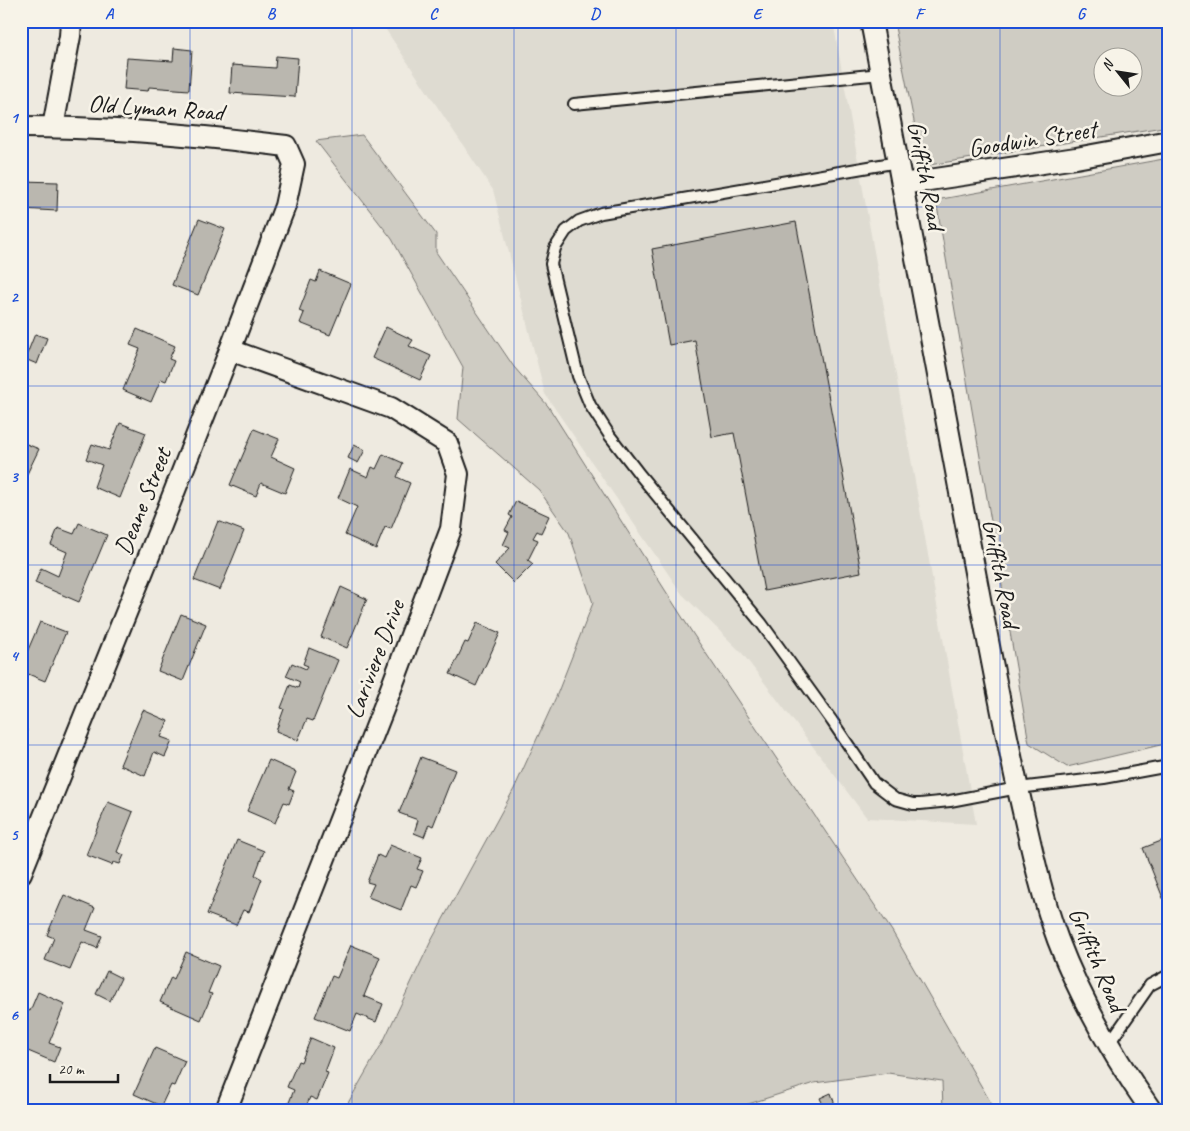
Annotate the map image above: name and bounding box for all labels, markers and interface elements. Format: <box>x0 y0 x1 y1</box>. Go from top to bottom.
text: A <box>105 4 115 24</box>
text: B <box>267 4 277 24</box>
text: C <box>429 4 439 24</box>
text: D <box>590 4 601 24</box>
text: E <box>753 4 764 24</box>
text: F <box>915 4 926 24</box>
text: G <box>1077 4 1087 24</box>
north arrow <box>1092 48 1142 98</box>
text: N <box>1098 56 1118 74</box>
street label: Old Lyman Road <box>87 87 228 129</box>
text: 1 <box>10 108 19 128</box>
street label: Goodwin Street <box>966 113 1102 165</box>
street label: Griffith Road <box>900 118 953 236</box>
text: 2 <box>10 287 19 307</box>
street label: Deane Street <box>107 441 180 559</box>
text: 3 <box>10 467 19 487</box>
street label: Griffith Road <box>975 516 1028 634</box>
street label: Lariviere Drive <box>338 594 413 723</box>
text: 4 <box>10 646 19 666</box>
text: 5 <box>11 825 20 845</box>
street label: Griffith Road <box>1061 902 1135 1020</box>
text: 6 <box>10 1005 19 1025</box>
scale bar <box>50 1051 118 1083</box>
text: 20 m <box>58 1060 85 1079</box>

